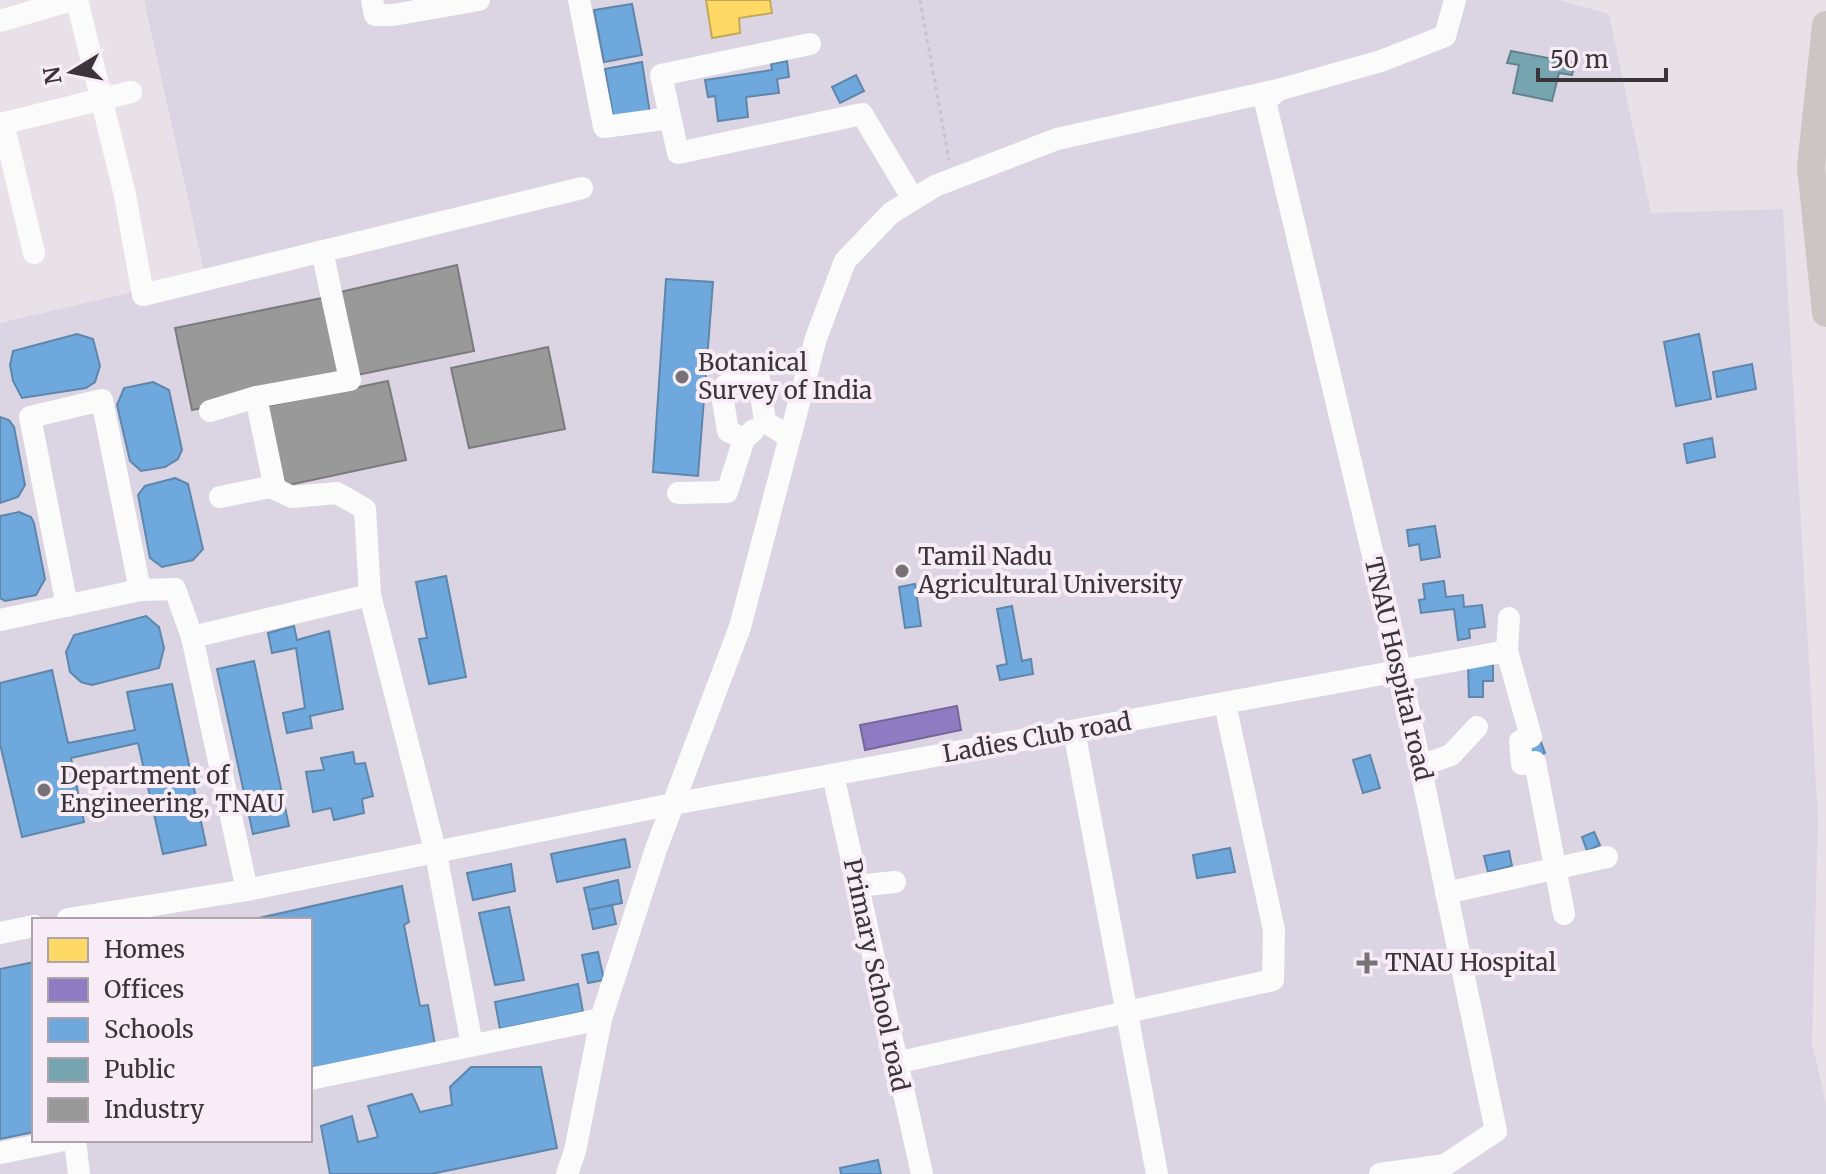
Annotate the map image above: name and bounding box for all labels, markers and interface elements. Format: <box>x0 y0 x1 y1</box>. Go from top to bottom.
north arrow <box>32 32 112 112</box>
scale bar <box>1538 32 1666 82</box>
text: 50 m <box>1550 44 1609 75</box>
text: N <box>37 64 68 86</box>
place label: Botanical Survey of India <box>698 347 872 406</box>
marker: Botanical Survey of India <box>673 368 691 386</box>
place label: Tamil Nadu Agricultural University <box>917 541 1183 600</box>
street label: TNAU Hospital road <box>1358 554 1439 784</box>
marker: Tamil Nadu Agricultural University <box>893 562 911 580</box>
street label: Ladies Club road <box>940 706 1133 769</box>
place label: Department of Engineering, TNAU <box>60 760 284 819</box>
marker: Department of Engineering, TNAU <box>35 781 53 799</box>
street label: Primary School road <box>837 856 916 1094</box>
legend <box>32 918 312 1142</box>
text: Homes <box>104 934 185 965</box>
place label: TNAU Hospital <box>1385 947 1556 978</box>
marker: TNAU Hospital <box>1356 952 1378 974</box>
text: Offices <box>104 974 184 1005</box>
text: Schools <box>104 1014 194 1045</box>
text: Public <box>104 1054 175 1085</box>
text: Industry <box>104 1094 204 1125</box>

